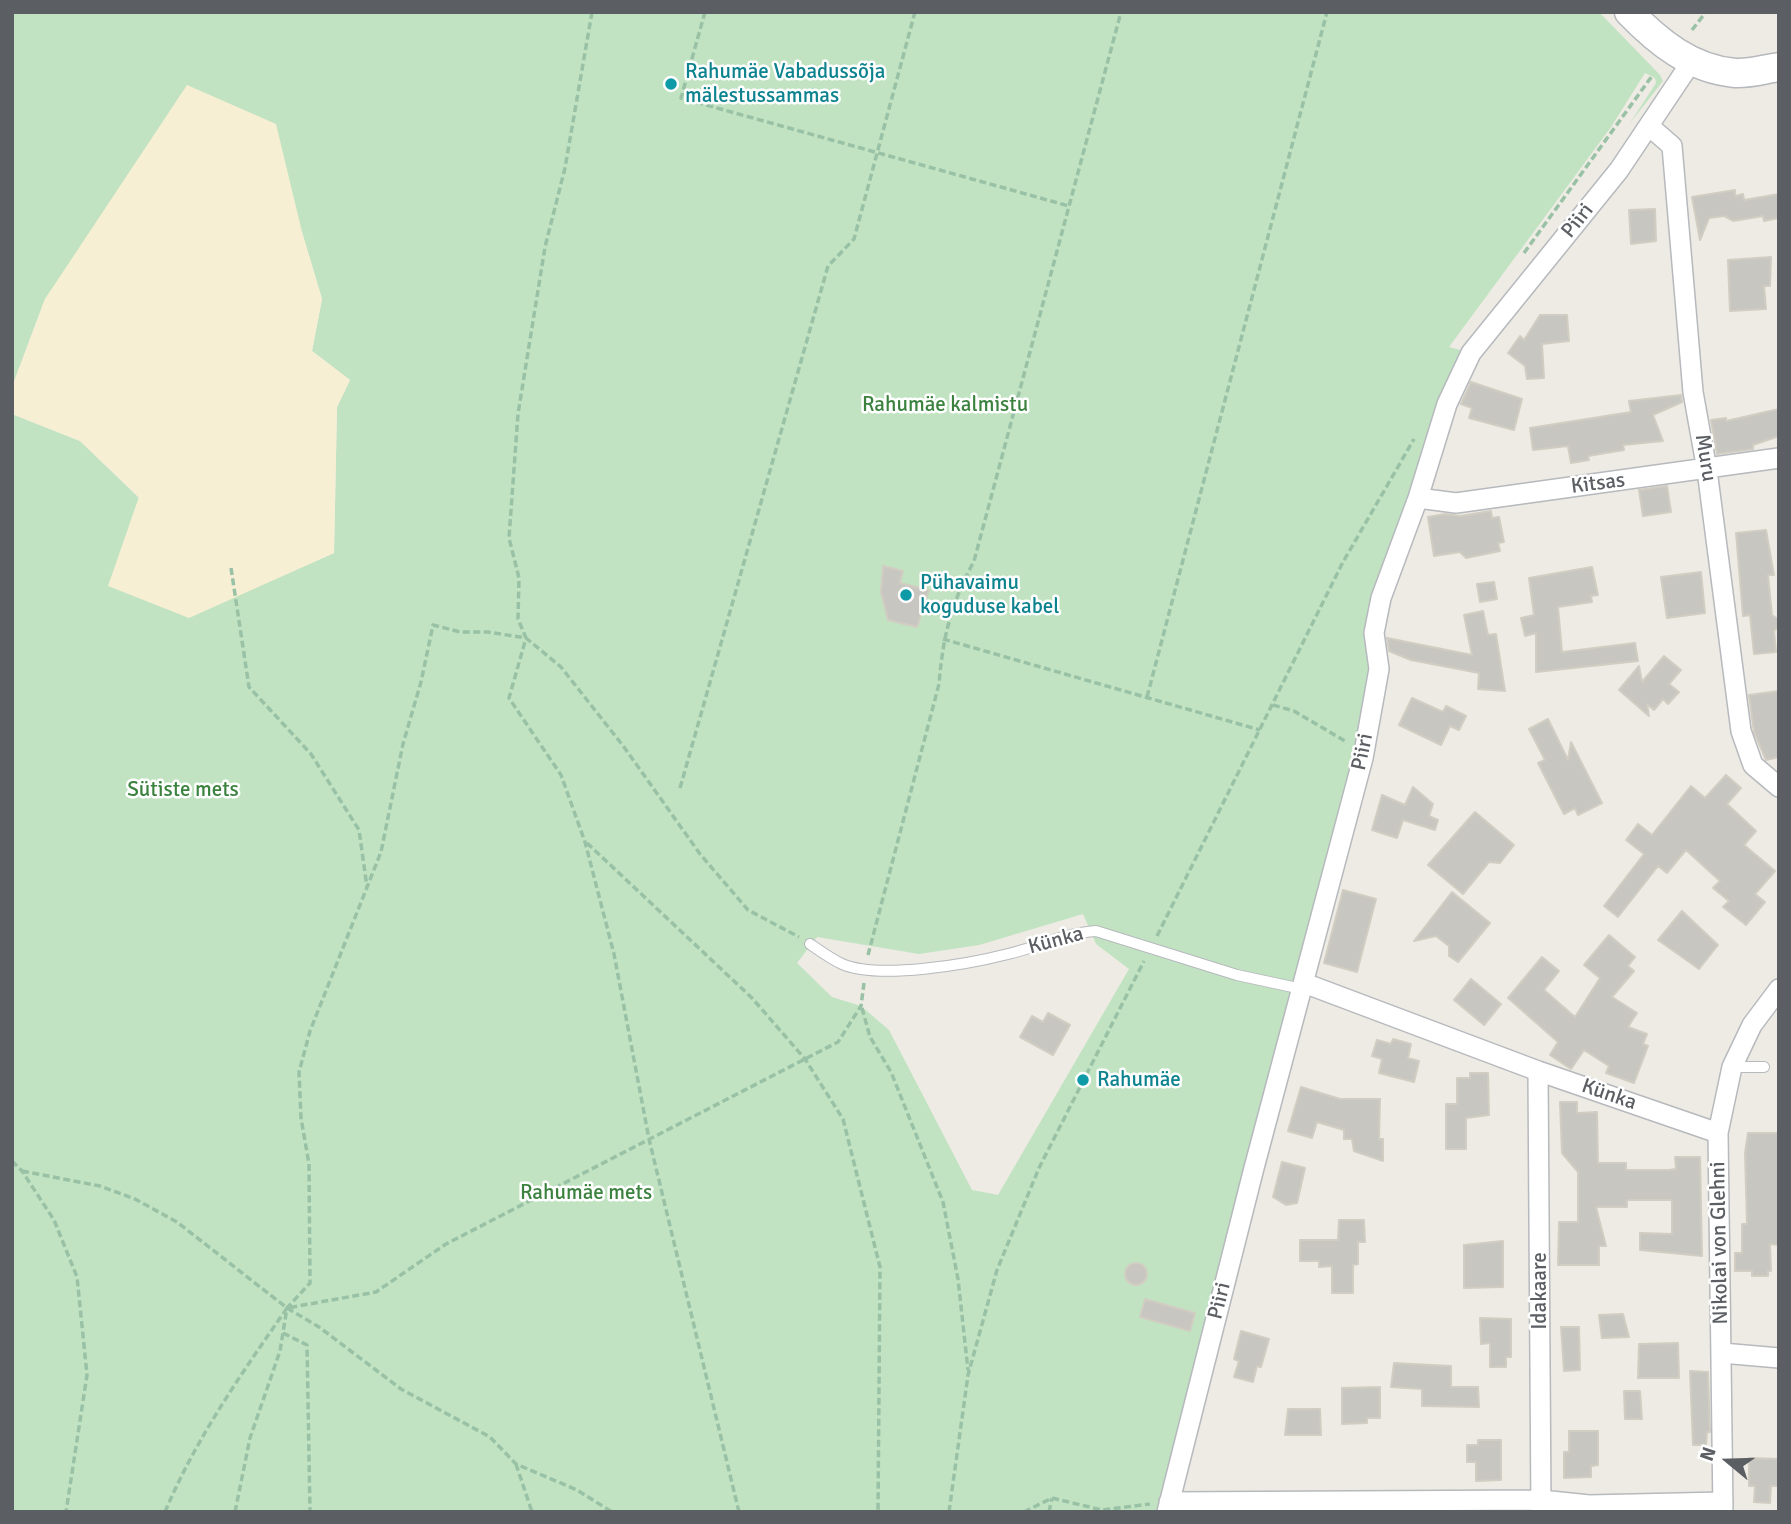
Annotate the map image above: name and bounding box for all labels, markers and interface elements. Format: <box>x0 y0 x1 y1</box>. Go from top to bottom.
place label: Rahumäe Vabadussõja mälestussammas <box>685 59 885 109</box>
marker: Rahumäe Vabadussõja mälestussammas <box>663 76 679 92</box>
street label: Piiri <box>1557 199 1599 243</box>
park label: Rahumäe kalmistu <box>862 392 1028 418</box>
street label: Muru <box>1689 432 1721 484</box>
street label: Kitsas <box>1569 468 1627 500</box>
place label: Pühavaimu koguduse kabel <box>920 570 1059 620</box>
marker: Pühavaimu koguduse kabel <box>898 587 914 603</box>
street label: Piiri <box>1347 731 1379 773</box>
park label: Sütiste mets <box>127 777 239 803</box>
street label: Künka <box>1026 922 1086 960</box>
place label: Rahumäe <box>1097 1067 1181 1093</box>
marker: Rahumäe <box>1075 1072 1091 1088</box>
street label: Künka <box>1578 1074 1640 1116</box>
street label: Nikolai von Glehni <box>1706 1161 1734 1325</box>
park label: Rahumäe mets <box>520 1180 652 1206</box>
street label: Idakaare <box>1527 1252 1553 1330</box>
street label: Piiri <box>1203 1280 1237 1322</box>
north arrow <box>1693 1426 1763 1496</box>
text: N <box>1695 1444 1722 1464</box>

